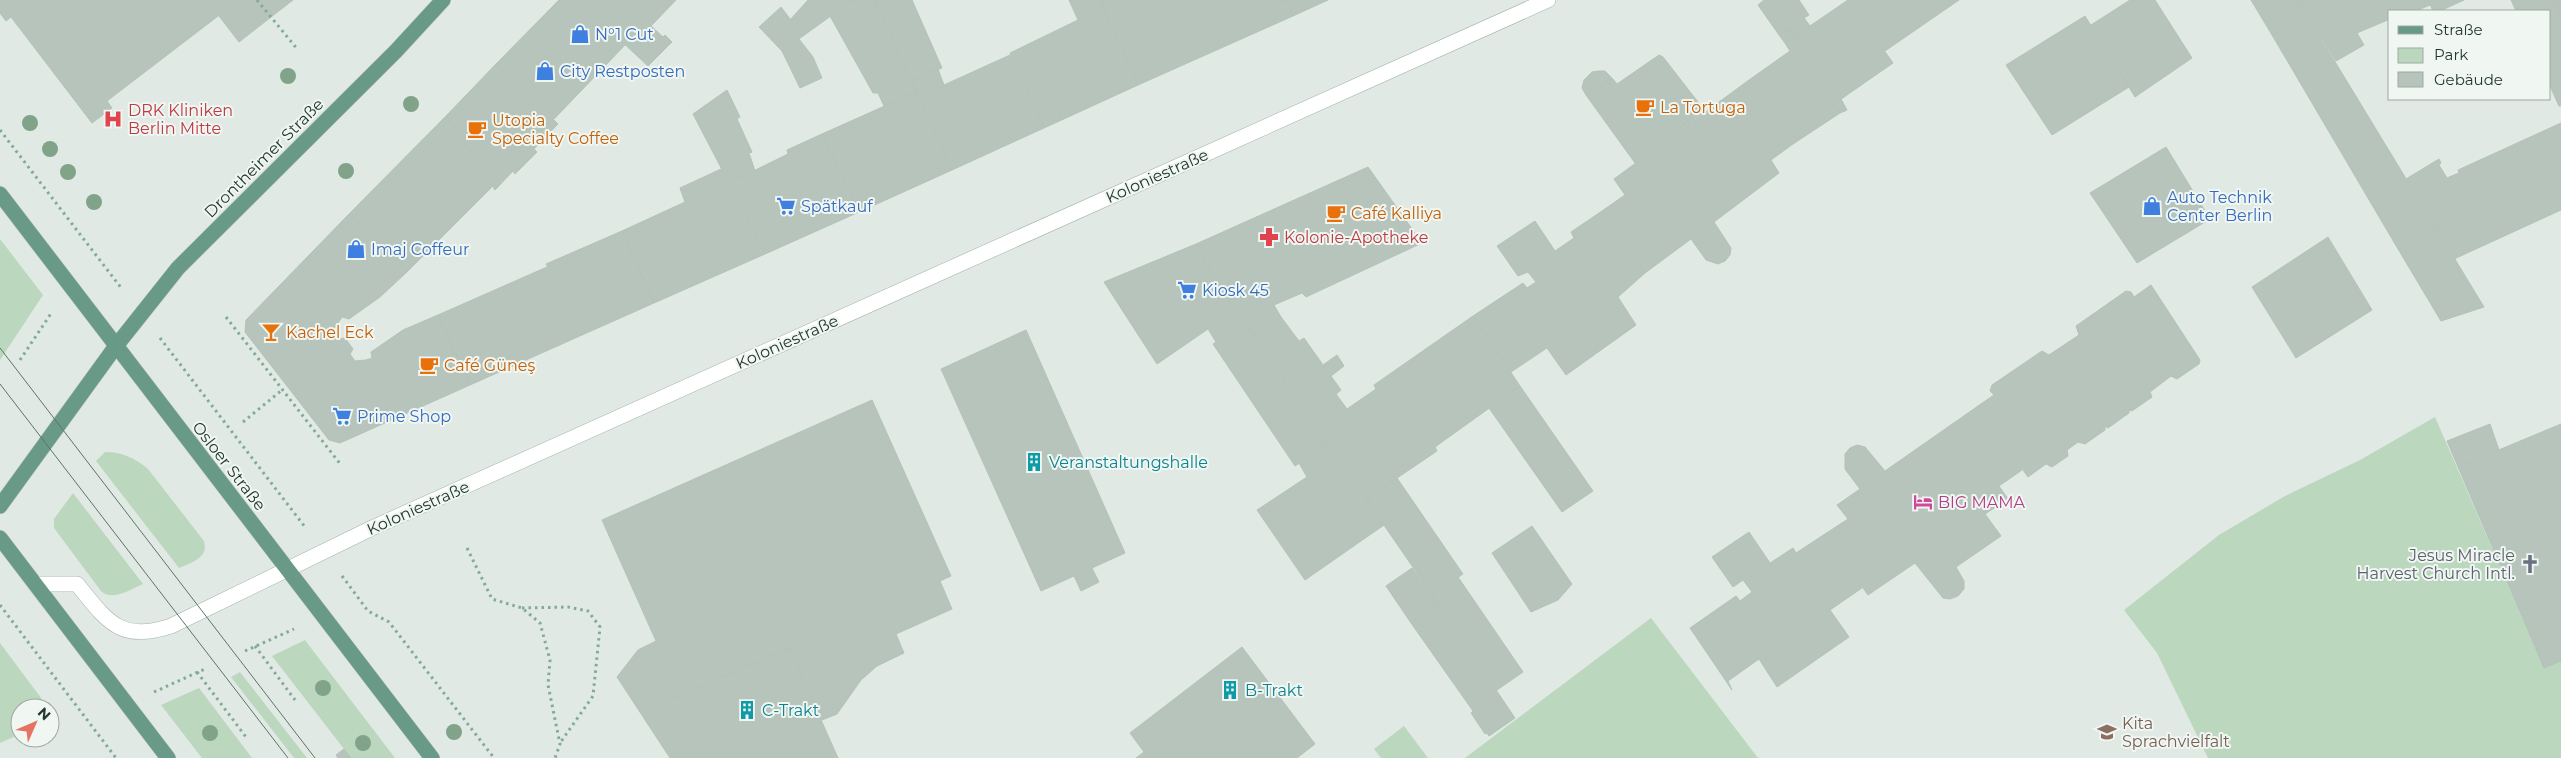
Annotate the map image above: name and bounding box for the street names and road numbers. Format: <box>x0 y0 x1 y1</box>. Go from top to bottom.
street label: Drontheimer Straße <box>200 94 328 222</box>
street label: Koloniestraße <box>1103 145 1211 207</box>
street label: Koloniestraße <box>733 311 841 373</box>
street label: Osloer Straße <box>188 418 270 514</box>
street label: Koloniestraße <box>364 477 472 539</box>

